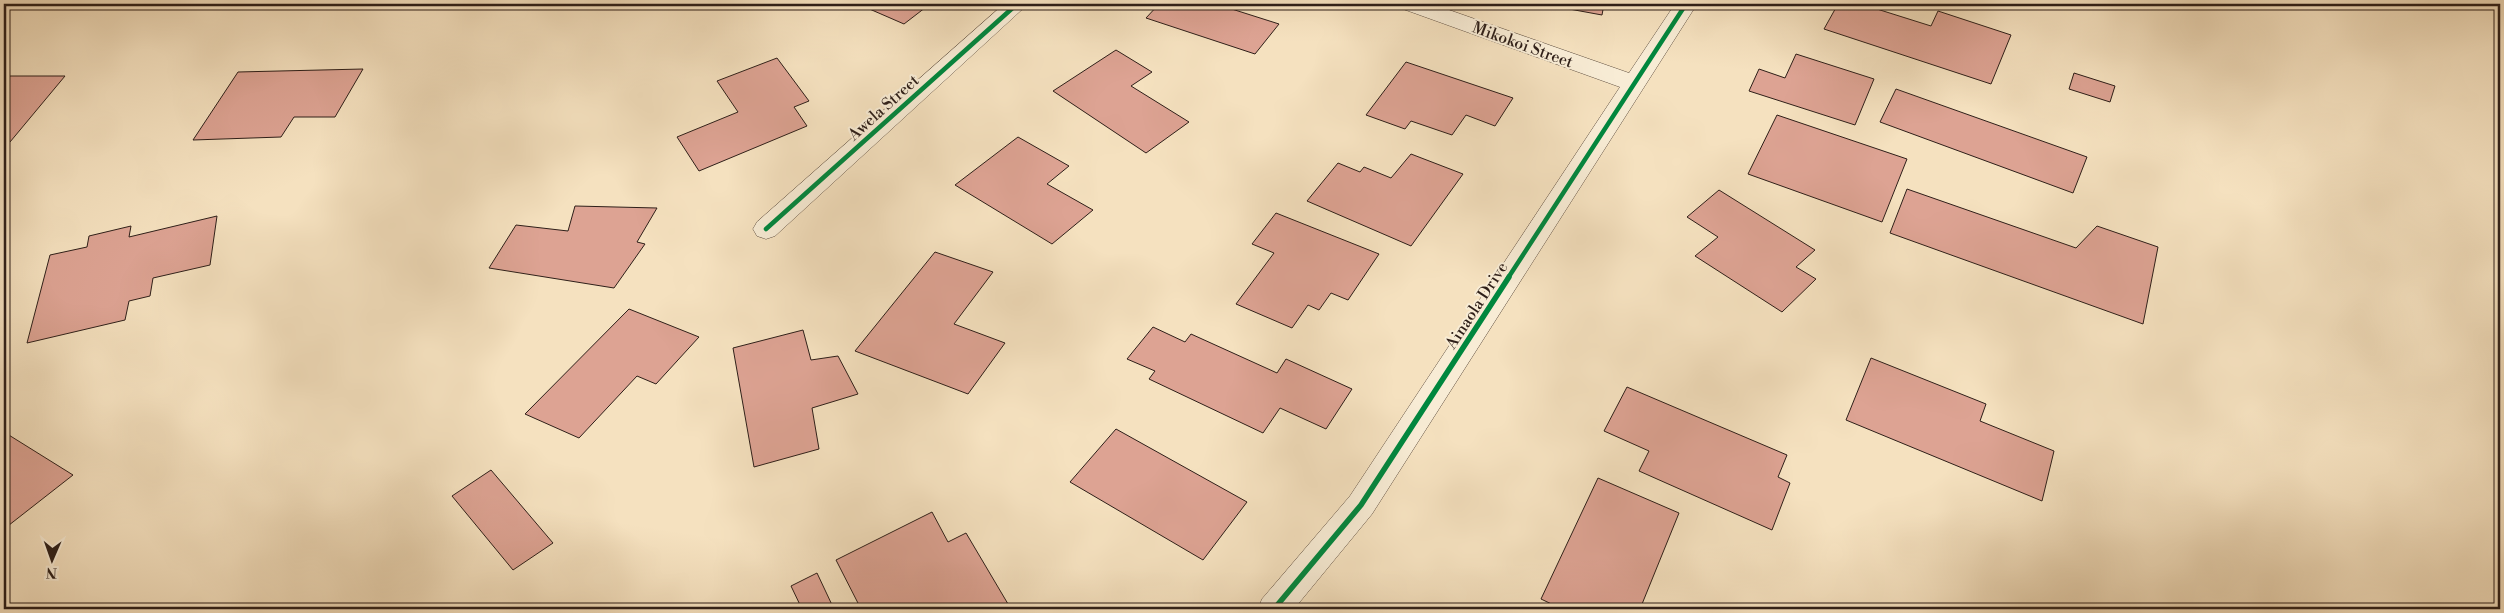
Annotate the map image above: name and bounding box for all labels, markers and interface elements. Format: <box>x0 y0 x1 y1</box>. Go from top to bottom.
street label: Mikokoi Street <box>1470 17 1576 73</box>
street label: Awela Street <box>843 70 924 146</box>
street label: Ainaola Drive <box>1441 258 1512 354</box>
north arrow <box>28 536 78 586</box>
text: N <box>46 563 57 581</box>

